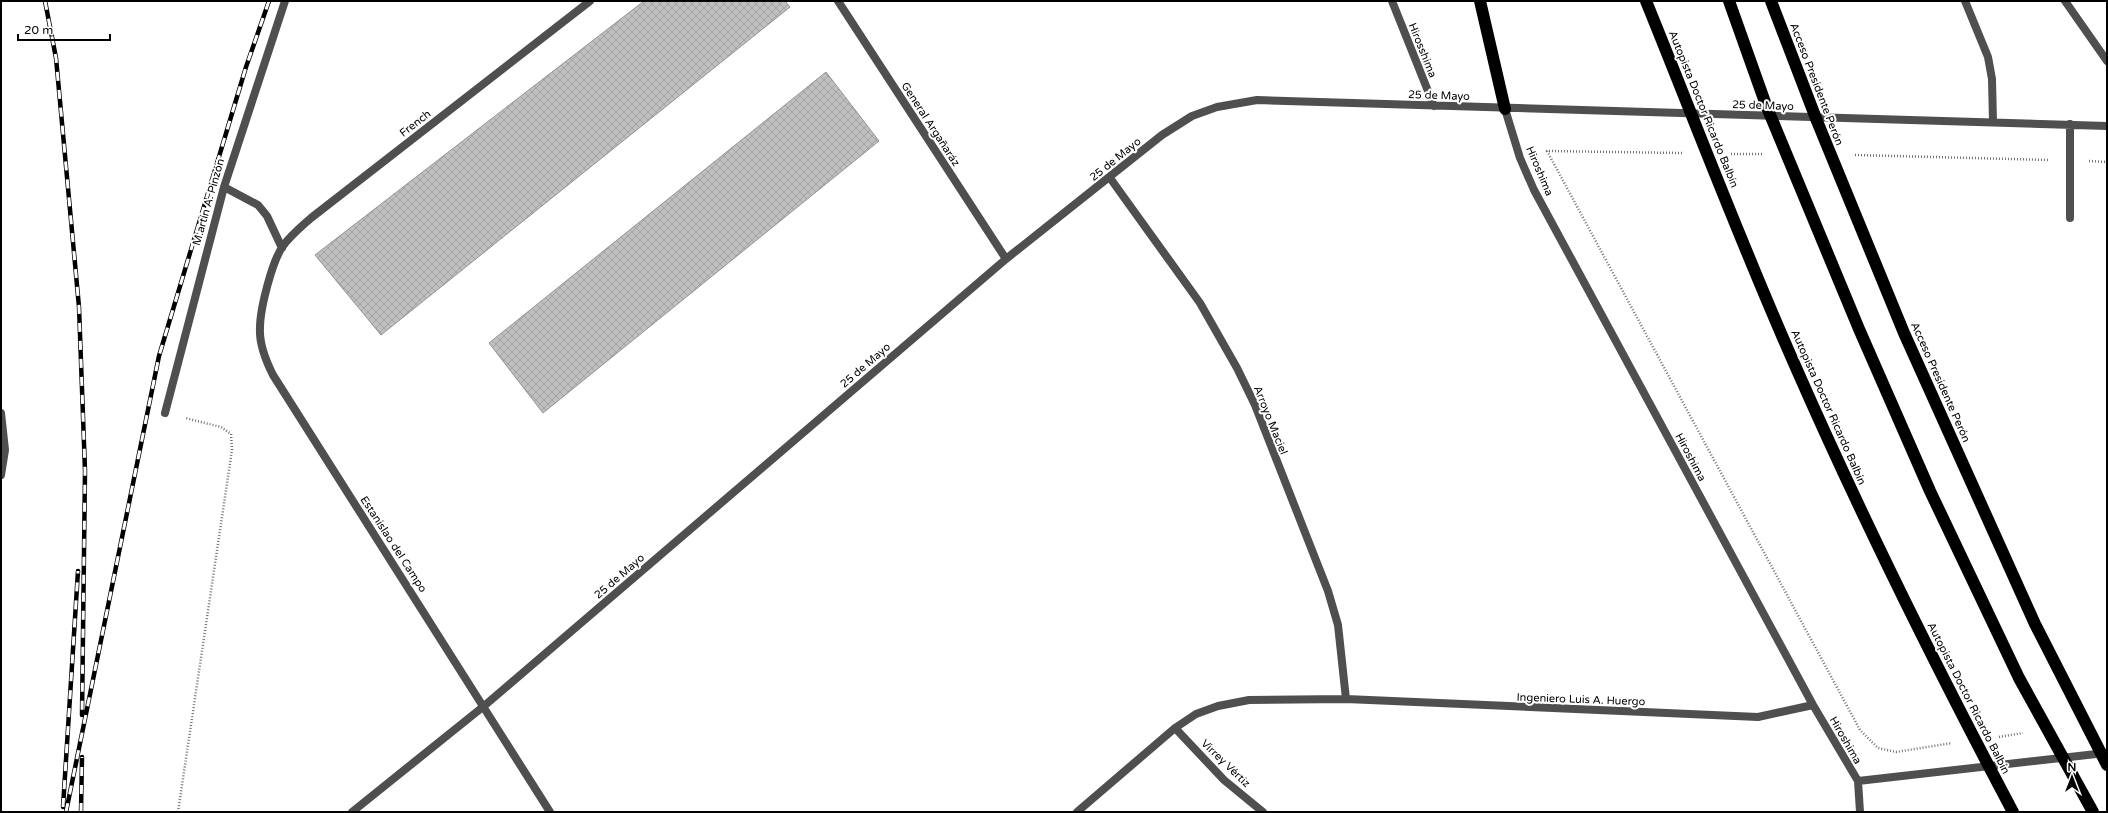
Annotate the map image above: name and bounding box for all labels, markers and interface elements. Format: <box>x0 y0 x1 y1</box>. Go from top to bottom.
scale bar <box>18 16 110 42</box>
street label: Hirosshima <box>1406 21 1439 79</box>
street label: Acceso Presidente Perón <box>1787 21 1846 147</box>
text: 20 m <box>24 23 53 37</box>
street label: Autopista Doctor Ricardo Balbín <box>1666 29 1741 190</box>
street label: General Argañaráz <box>899 80 963 169</box>
street label: 25 de Mayo <box>1408 88 1470 103</box>
street label: 25 de Mayo <box>1732 98 1794 113</box>
street label: French <box>397 107 433 140</box>
street label: 25 de Mayo <box>1087 135 1144 184</box>
street label: Hiroshima <box>1523 144 1556 198</box>
street label: M.artín A. Pinzón <box>190 157 227 247</box>
street label: Acceso Presidente Perón <box>1908 320 1973 444</box>
street label: Autopista Doctor Ricardo Balbín <box>1788 328 1869 487</box>
street label: 25 de Mayo <box>838 340 893 391</box>
street label: Arroyo Maciel <box>1251 384 1290 456</box>
street label: Hiroshima <box>1672 431 1709 484</box>
street label: Estanislao del Campo <box>358 494 430 595</box>
street label: 25 de Mayo <box>592 551 647 602</box>
street label: Autopista Doctor Ricardo Balbín <box>1925 620 2013 776</box>
street label: Ingeniero Luis A. Huergo <box>1516 691 1646 708</box>
street label: Hiroshima <box>1827 714 1864 766</box>
street label: Virrey Vértiz <box>1198 737 1253 790</box>
north arrow <box>2052 757 2092 797</box>
text: N <box>2068 761 2076 774</box>

